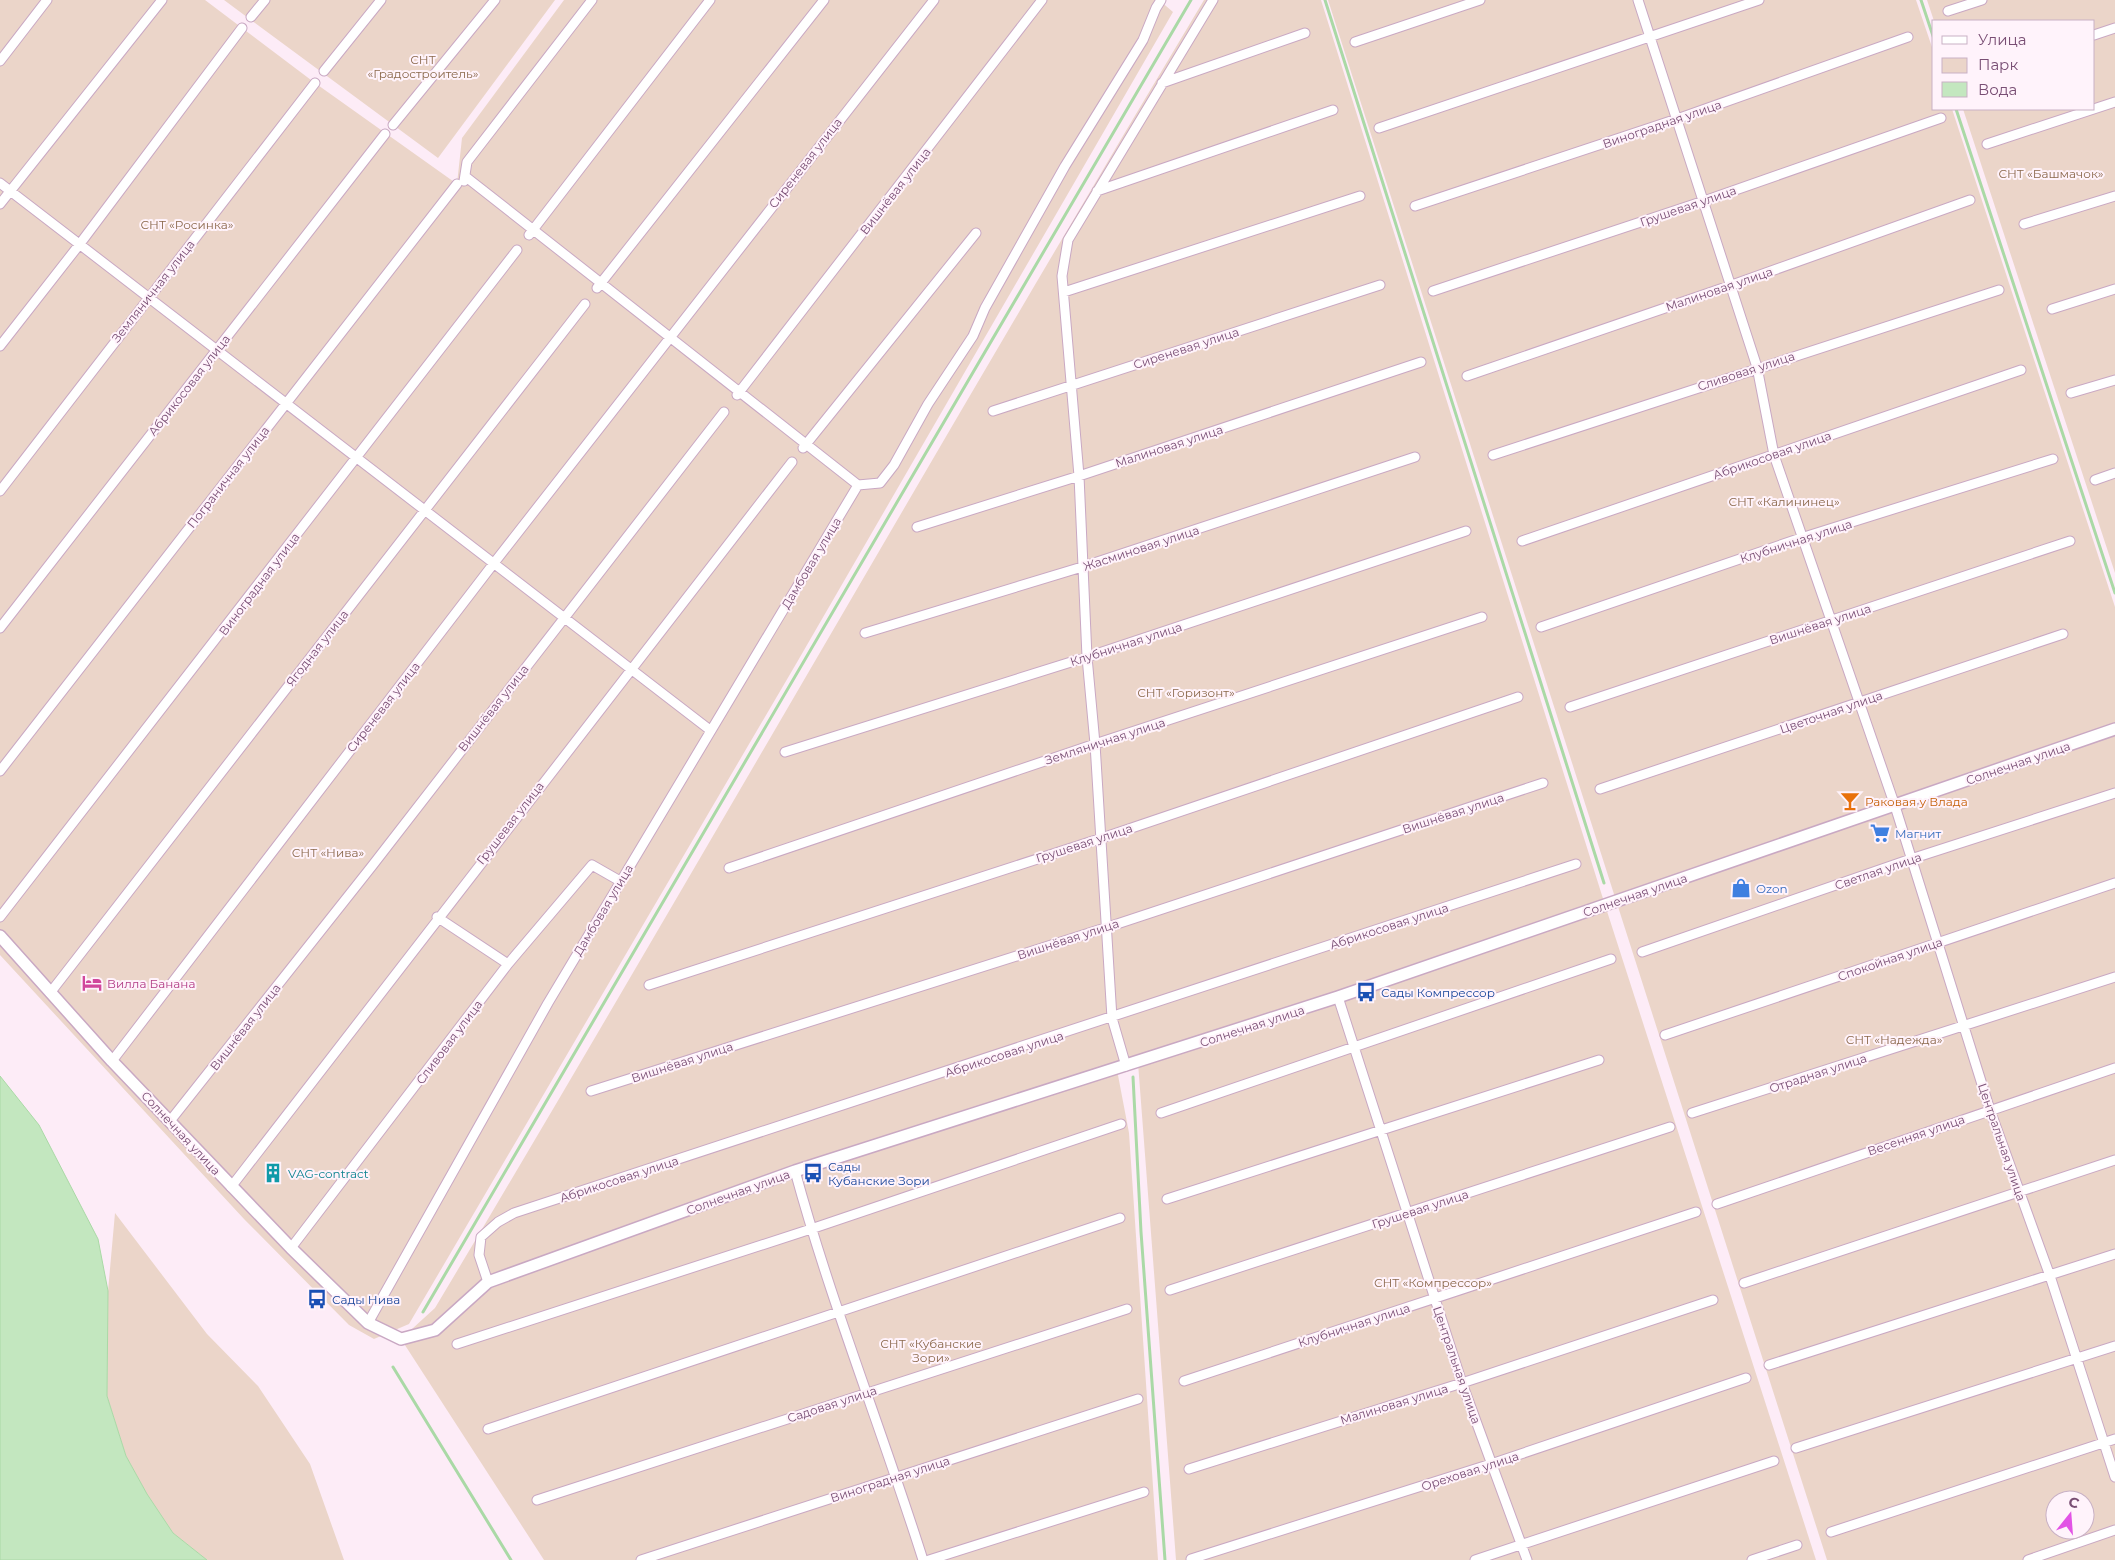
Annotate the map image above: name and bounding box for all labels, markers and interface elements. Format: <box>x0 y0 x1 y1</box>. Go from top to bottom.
legend <box>1932 20 2095 110</box>
text: Улица <box>1978 30 2026 49</box>
park label: СНТ «Градостроитель» <box>368 52 479 81</box>
text: Парк <box>1978 55 2018 74</box>
text: Вода <box>1978 80 2017 99</box>
street label: Виноградная улица <box>1601 97 1723 151</box>
street label: Сиреневая улица <box>765 115 845 211</box>
street label: Вишнёвая улица <box>856 145 934 237</box>
park label: СНТ «Башмачок» <box>1998 166 2104 181</box>
street label: Грушевая улица <box>1638 182 1738 230</box>
park label: СНТ «Росинка» <box>140 217 234 232</box>
street label: Земляничная улица <box>108 237 198 345</box>
street label: Малиновая улица <box>1663 264 1775 314</box>
street label: Сиреневая улица <box>1131 324 1241 372</box>
street label: Абрикосовая улица <box>145 332 233 438</box>
street label: Сливовая улица <box>1696 348 1796 394</box>
street label: Малиновая улица <box>1113 422 1225 470</box>
street label: Пограничная улица <box>184 423 272 531</box>
street label: Абрикосовая улица <box>1711 428 1833 482</box>
park label: СНТ «Калининец» <box>1728 494 1840 509</box>
street label: Дамбовая улица <box>778 515 844 611</box>
street label: Клубничная улица <box>1738 516 1854 566</box>
street label: Жасминовая улица <box>1081 522 1201 574</box>
street label: Виноградная улица <box>216 530 302 638</box>
street label: Вишнёвая улица <box>1767 600 1873 648</box>
street label: Ягодная улица <box>283 607 351 689</box>
street label: Клубничная улица <box>1068 619 1184 669</box>
street label: Сиреневая улица <box>343 659 423 755</box>
street label: Вишнёвая улица <box>454 662 532 754</box>
park label: СНТ «Горизонт» <box>1137 685 1235 700</box>
street label: Цветочная улица <box>1778 687 1884 737</box>
street label: Земляничная улица <box>1043 714 1167 768</box>
street label: Солнечная улица <box>1964 738 2072 788</box>
street label: Грушевая улица <box>473 779 547 867</box>
street label: Вишнёвая улица <box>1400 789 1506 837</box>
bar icon: Раковая у Влада <box>1839 790 1861 812</box>
place label: Раковая у Влада <box>1865 794 1968 809</box>
street label: Грушевая улица <box>1034 820 1134 866</box>
supermarket icon: Магнит <box>1869 822 1891 844</box>
place label: Магнит <box>1895 826 1942 841</box>
park label: СНТ «Нива» <box>292 845 365 860</box>
street label: Светлая улица <box>1833 849 1923 893</box>
street label: Дамбовая улица <box>570 862 636 958</box>
street label: Солнечная улица <box>1581 870 1689 920</box>
shop icon: Ozon <box>1730 877 1752 899</box>
place label: Ozon <box>1756 881 1788 896</box>
street label: Абрикосовая улица <box>1328 900 1450 952</box>
street label: Вишнёвая улица <box>1015 915 1121 963</box>
street label: Спокойная улица <box>1836 934 1944 984</box>
hotel icon: Вилла Банана <box>81 972 103 994</box>
place label: Вилла Банана <box>107 976 195 991</box>
street label: Вишнёвая улица <box>206 981 284 1073</box>
bus stop icon: Сады Компрессор <box>1355 981 1377 1003</box>
place label: Сады Компрессор <box>1381 985 1495 1000</box>
street label: Сливовая улица <box>413 997 485 1087</box>
street label: Солнечная улица <box>1198 1002 1306 1050</box>
street label: Абрикосовая улица <box>943 1028 1065 1080</box>
park label: СНТ «Надежда» <box>1846 1032 1943 1047</box>
street label: Вишнёвая улица <box>629 1038 735 1086</box>
street label: Отрадная улица <box>1767 1050 1869 1096</box>
street label: Центральная улица <box>1975 1081 2029 1203</box>
street label: Солнечная улица <box>138 1088 224 1178</box>
street label: Весенняя улица <box>1865 1111 1967 1159</box>
street label: Абрикосовая улица <box>558 1153 680 1205</box>
place label: Сады Кубанские Зори <box>828 1159 930 1188</box>
building icon: VAG-contract <box>262 1162 284 1184</box>
bus stop icon: Сады Кубанские Зори <box>802 1162 824 1184</box>
place label: VAG-contract <box>288 1166 369 1181</box>
street label: Солнечная улица <box>684 1166 792 1218</box>
street label: Грушевая улица <box>1370 1186 1470 1232</box>
park label: СНТ «Компрессор» <box>1374 1275 1492 1290</box>
bus stop icon: Сады Нива <box>306 1288 328 1310</box>
place label: Сады Нива <box>332 1292 400 1307</box>
street label: Клубничная улица <box>1296 1300 1412 1350</box>
street label: Центральная улица <box>1430 1304 1484 1426</box>
park label: СНТ «Кубанские Зори» <box>880 1336 982 1365</box>
street label: Малиновая улица <box>1338 1380 1450 1428</box>
street label: Садовая улица <box>785 1382 879 1426</box>
street label: Ореховая улица <box>1419 1448 1521 1494</box>
street label: Виноградная улица <box>828 1453 952 1505</box>
north arrow <box>2045 1490 2095 1540</box>
text: С <box>2066 1492 2081 1513</box>

